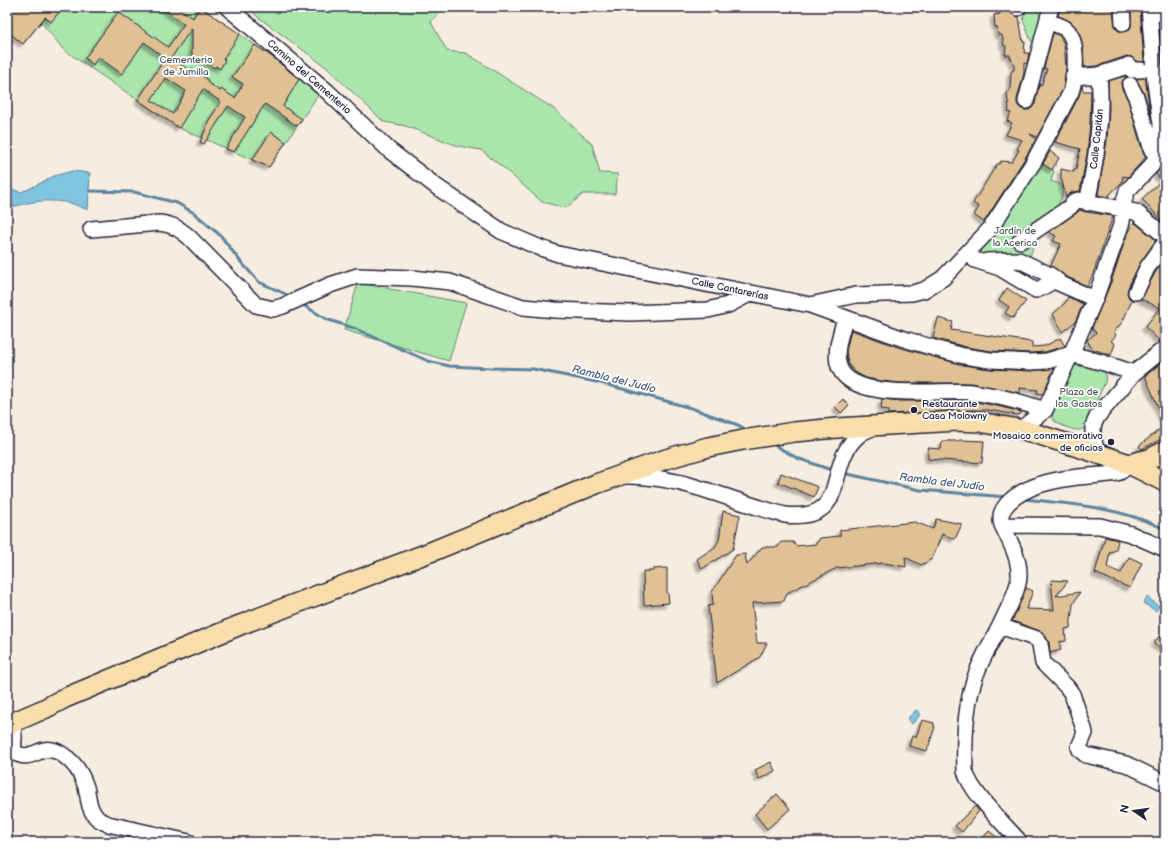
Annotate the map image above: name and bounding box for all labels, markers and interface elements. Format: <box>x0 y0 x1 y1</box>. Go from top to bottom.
street label: Camino del Cementerio <box>265 37 354 117</box>
park label: Cementerio de Jumilla <box>159 54 213 78</box>
street label: Calle Capitán <box>1088 108 1106 170</box>
park label: Jardín de la Acerica <box>993 225 1038 249</box>
street label: Calle Cantarerías <box>690 275 770 303</box>
water label: Rambla del Judío <box>571 362 658 396</box>
park label: Plaza de los Gastos <box>1056 386 1103 410</box>
place label: Restaurante Casa Molowny <box>922 398 988 422</box>
marker: Restaurante Casa Molowny <box>909 405 919 415</box>
place label: Mosaico conmemorativo de oficios <box>993 430 1103 454</box>
marker: Mosaico conmemorativo de oficios <box>1106 437 1116 447</box>
water label: Rambla del Judío <box>899 470 986 494</box>
north arrow <box>1114 791 1154 831</box>
text: N <box>1117 803 1132 814</box>

